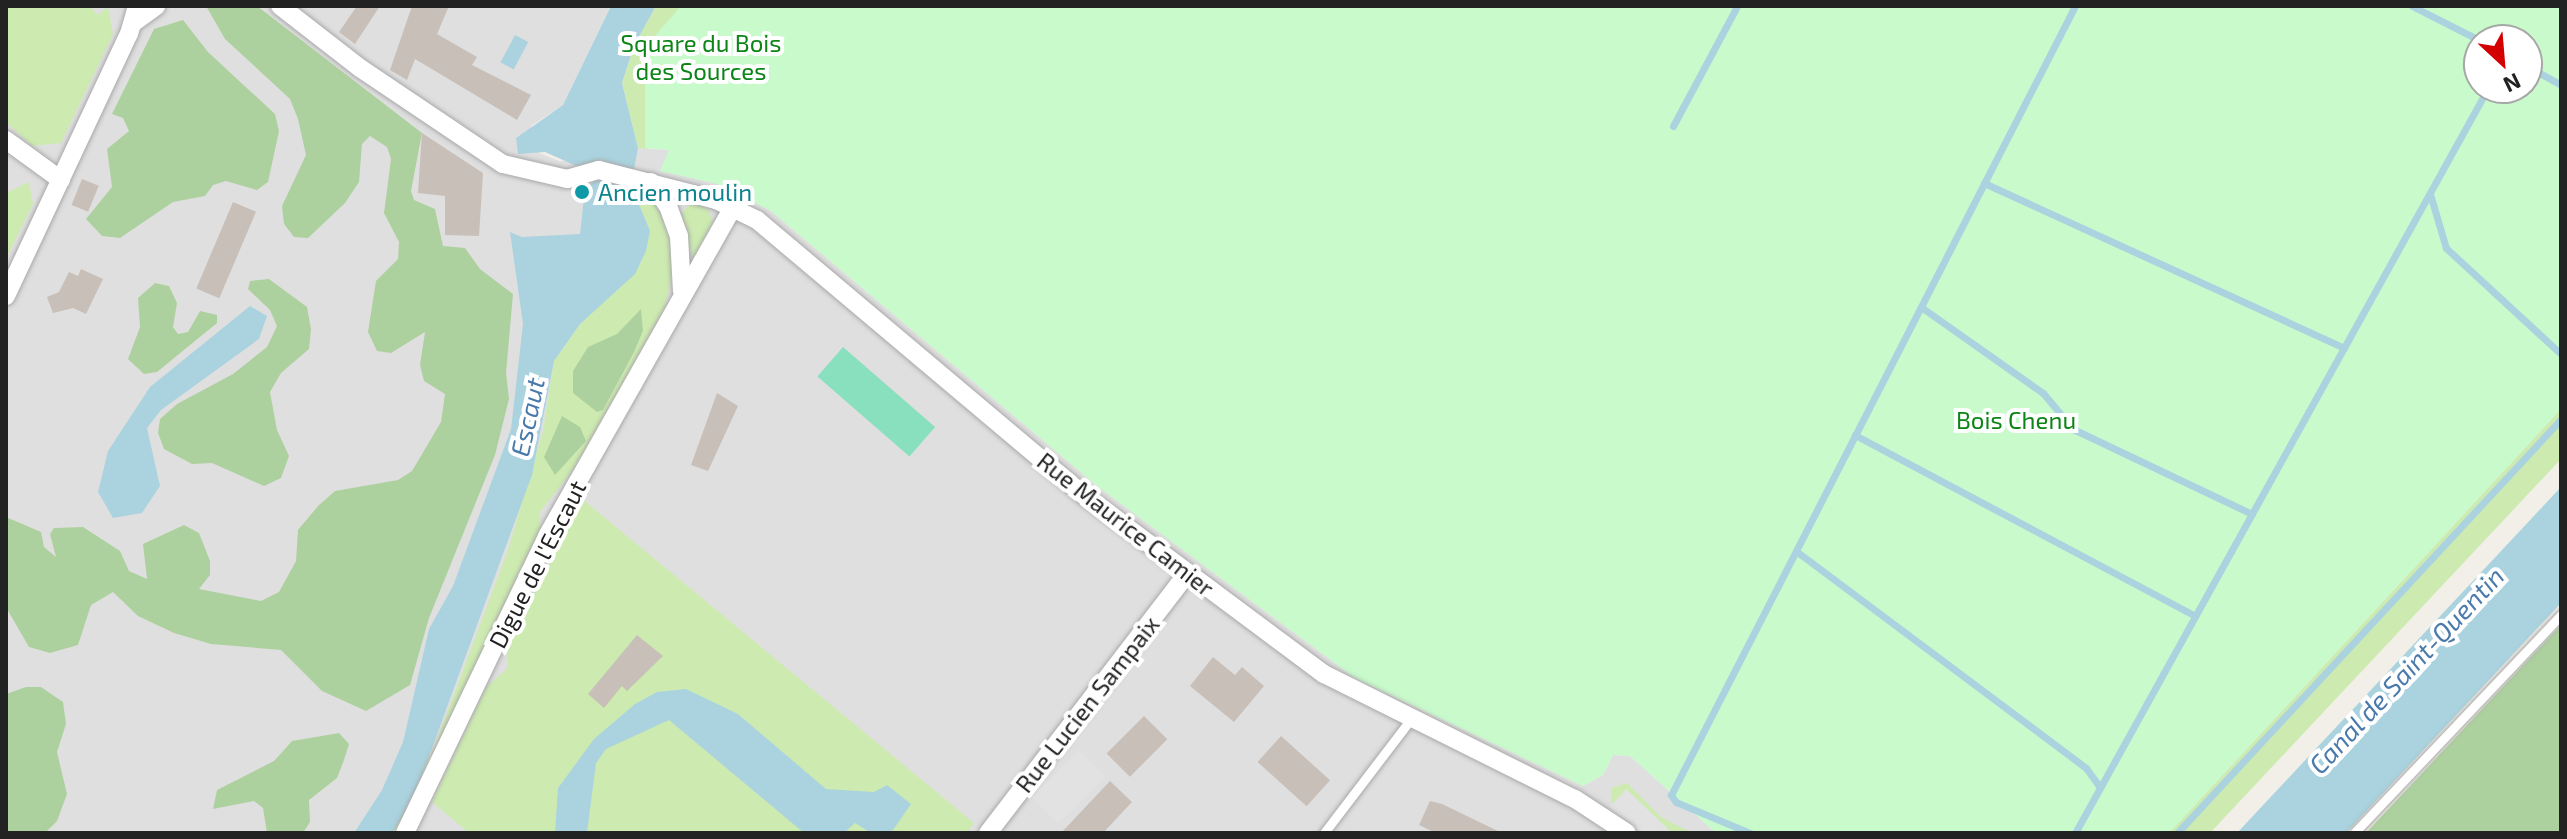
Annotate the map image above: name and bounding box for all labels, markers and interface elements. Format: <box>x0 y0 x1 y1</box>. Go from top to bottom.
north arrow <box>2463 24 2543 104</box>
park label: Square du Bois des Sources <box>621 29 781 85</box>
text: N <box>2500 69 2525 99</box>
place label: Ancien moulin <box>598 178 752 206</box>
marker: Ancien moulin <box>573 183 591 201</box>
water label: Escaut <box>503 375 551 459</box>
park label: Bois Chenu <box>1956 406 2076 434</box>
street label: Rue Maurice Camier <box>1032 446 1220 602</box>
street label: Digue de l'Escaut <box>482 475 592 653</box>
water label: Canal de Saint-Quentin <box>2302 560 2510 780</box>
street label: Rue Lucien Sampaix <box>1009 610 1165 798</box>

